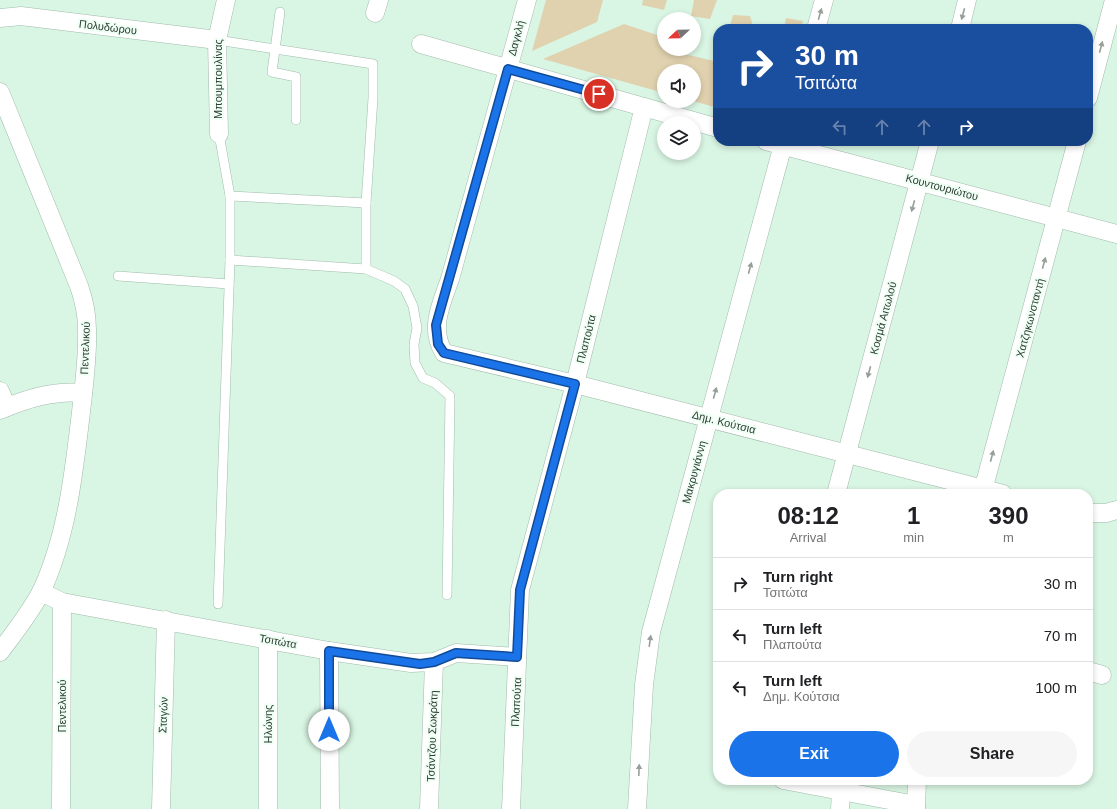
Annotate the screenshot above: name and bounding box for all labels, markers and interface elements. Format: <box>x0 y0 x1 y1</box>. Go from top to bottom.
one-way arrow <box>817 8 823 21</box>
one-way arrow <box>960 8 966 21</box>
north arrow <box>657 12 701 56</box>
map controls <box>657 12 701 160</box>
street label: Πολυδώρου <box>78 17 138 37</box>
street label: Δαγκλή <box>506 19 526 57</box>
street label: Μπουμπουλίνας <box>212 39 224 119</box>
icon: right <box>729 40 781 92</box>
text: 30 m <box>795 40 859 71</box>
one-way arrow <box>1099 41 1105 53</box>
button: sound <box>657 64 701 108</box>
text: Τσιτώτα <box>795 73 857 93</box>
pin <box>582 77 616 111</box>
icon: arrive <box>588 83 610 105</box>
button: layers <box>657 116 701 160</box>
icon: left <box>829 116 851 138</box>
icon: ahead <box>871 116 893 138</box>
icon: ahead <box>913 116 935 138</box>
icon: right <box>955 116 977 138</box>
street label: Κουντουριώτου <box>904 172 980 202</box>
one-way arrow <box>910 200 916 212</box>
one-way arrow <box>1042 257 1048 270</box>
one-way arrow <box>747 262 753 274</box>
street label: Χατζηκωνσταντή <box>1014 277 1046 359</box>
street label: Κοσμά Αιτωλού <box>867 280 899 356</box>
street label: Πλαπούτα <box>574 313 598 365</box>
street label: Πεντελικού <box>78 321 92 375</box>
one-way arrow <box>866 366 872 378</box>
one-way arrow <box>713 387 719 399</box>
street label: Δημ. Κούτσια <box>691 408 758 436</box>
street label: Μακρυγιάννη <box>680 439 708 505</box>
one-way arrow <box>989 450 995 462</box>
text: 08:12 <box>777 502 839 529</box>
text: 1 <box>907 502 920 529</box>
text: 390 <box>989 502 1029 529</box>
text: Arrival <box>790 530 827 545</box>
text: min <box>903 530 924 545</box>
text: m <box>1003 530 1014 545</box>
text: Turn right <box>763 568 833 585</box>
icon: right <box>729 573 751 595</box>
text: 30 m <box>1044 575 1077 592</box>
text: Τσιτώτα <box>763 585 808 600</box>
text: Turn left <box>763 620 822 637</box>
icon: left <box>729 625 751 647</box>
text: 70 m <box>1044 627 1077 644</box>
street label: Τσιτώτα <box>258 632 298 650</box>
one-way arrow <box>647 635 653 647</box>
text: Πλαπούτα <box>763 637 822 652</box>
text: Turn left <box>763 672 822 689</box>
street label: Πλαπούτα <box>509 676 523 727</box>
icon: left <box>729 677 751 699</box>
street label: Πεντελικού <box>56 679 68 733</box>
text: 100 m <box>1035 679 1077 696</box>
text: Δημ. Κούτσια <box>763 689 840 704</box>
street label: Τσάντζου Σωκράτη <box>424 690 440 782</box>
street label: Σταγών <box>156 696 170 733</box>
street label: Ηλώνης <box>262 705 274 743</box>
position arrow <box>308 709 350 751</box>
button: Exit <box>729 731 899 777</box>
button: Share <box>907 731 1077 777</box>
one-way arrow <box>636 763 642 776</box>

